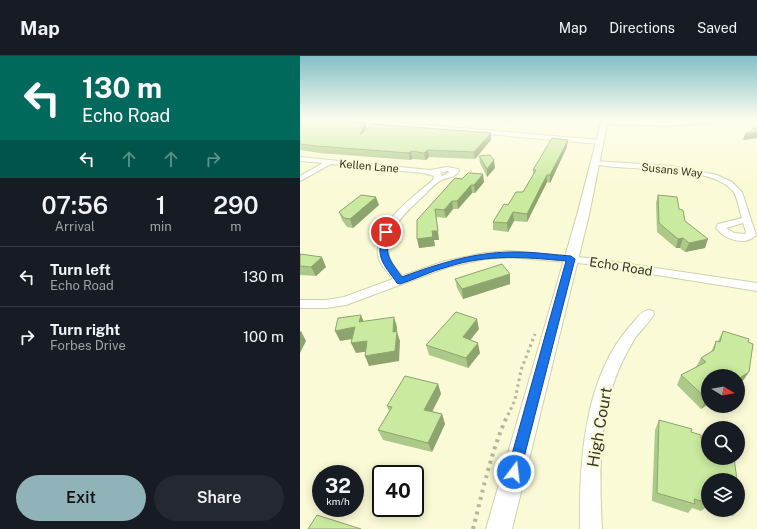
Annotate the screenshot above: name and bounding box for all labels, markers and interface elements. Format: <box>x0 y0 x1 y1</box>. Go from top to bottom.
text: Map <box>20 17 60 39</box>
text: Map <box>559 20 587 36</box>
text: Directions <box>609 20 675 36</box>
text: Saved <box>697 20 737 36</box>
text: 130 m <box>82 71 162 104</box>
icon: left <box>16 72 68 124</box>
text: Echo Road <box>82 105 170 126</box>
icon: left <box>76 148 98 170</box>
icon: ahead <box>118 148 140 170</box>
icon: ahead <box>160 148 182 170</box>
icon: right <box>202 148 224 170</box>
street label: Kellen Lane <box>339 157 399 175</box>
street label: Susans Way <box>641 161 703 179</box>
text: 07:56 <box>42 191 108 219</box>
text: 1 <box>156 191 166 219</box>
text: 290 <box>213 191 259 219</box>
pin <box>369 215 403 249</box>
text: Arrival <box>55 219 95 234</box>
text: min <box>150 219 172 234</box>
text: m <box>230 219 242 234</box>
icon: arrive <box>375 221 397 243</box>
street label: Echo Road <box>588 254 654 279</box>
text: Turn left <box>50 261 111 278</box>
icon: left <box>16 266 38 288</box>
text: 130 m <box>243 268 284 285</box>
text: Echo Road <box>50 278 114 293</box>
text: Turn right <box>50 321 120 338</box>
icon: right <box>16 326 38 348</box>
text: 100 m <box>243 328 284 345</box>
text: Forbes Drive <box>50 338 126 353</box>
north arrow <box>701 369 745 413</box>
map controls <box>701 369 745 517</box>
street label: High Court <box>583 386 616 469</box>
button: search <box>701 421 745 465</box>
position arrow <box>493 451 535 493</box>
speed limit sign: 40 <box>372 465 424 517</box>
button: layers <box>701 473 745 517</box>
text: 32 <box>325 474 351 498</box>
button: Exit <box>16 475 146 521</box>
button: Share <box>154 475 284 521</box>
text: km/h <box>326 495 350 507</box>

